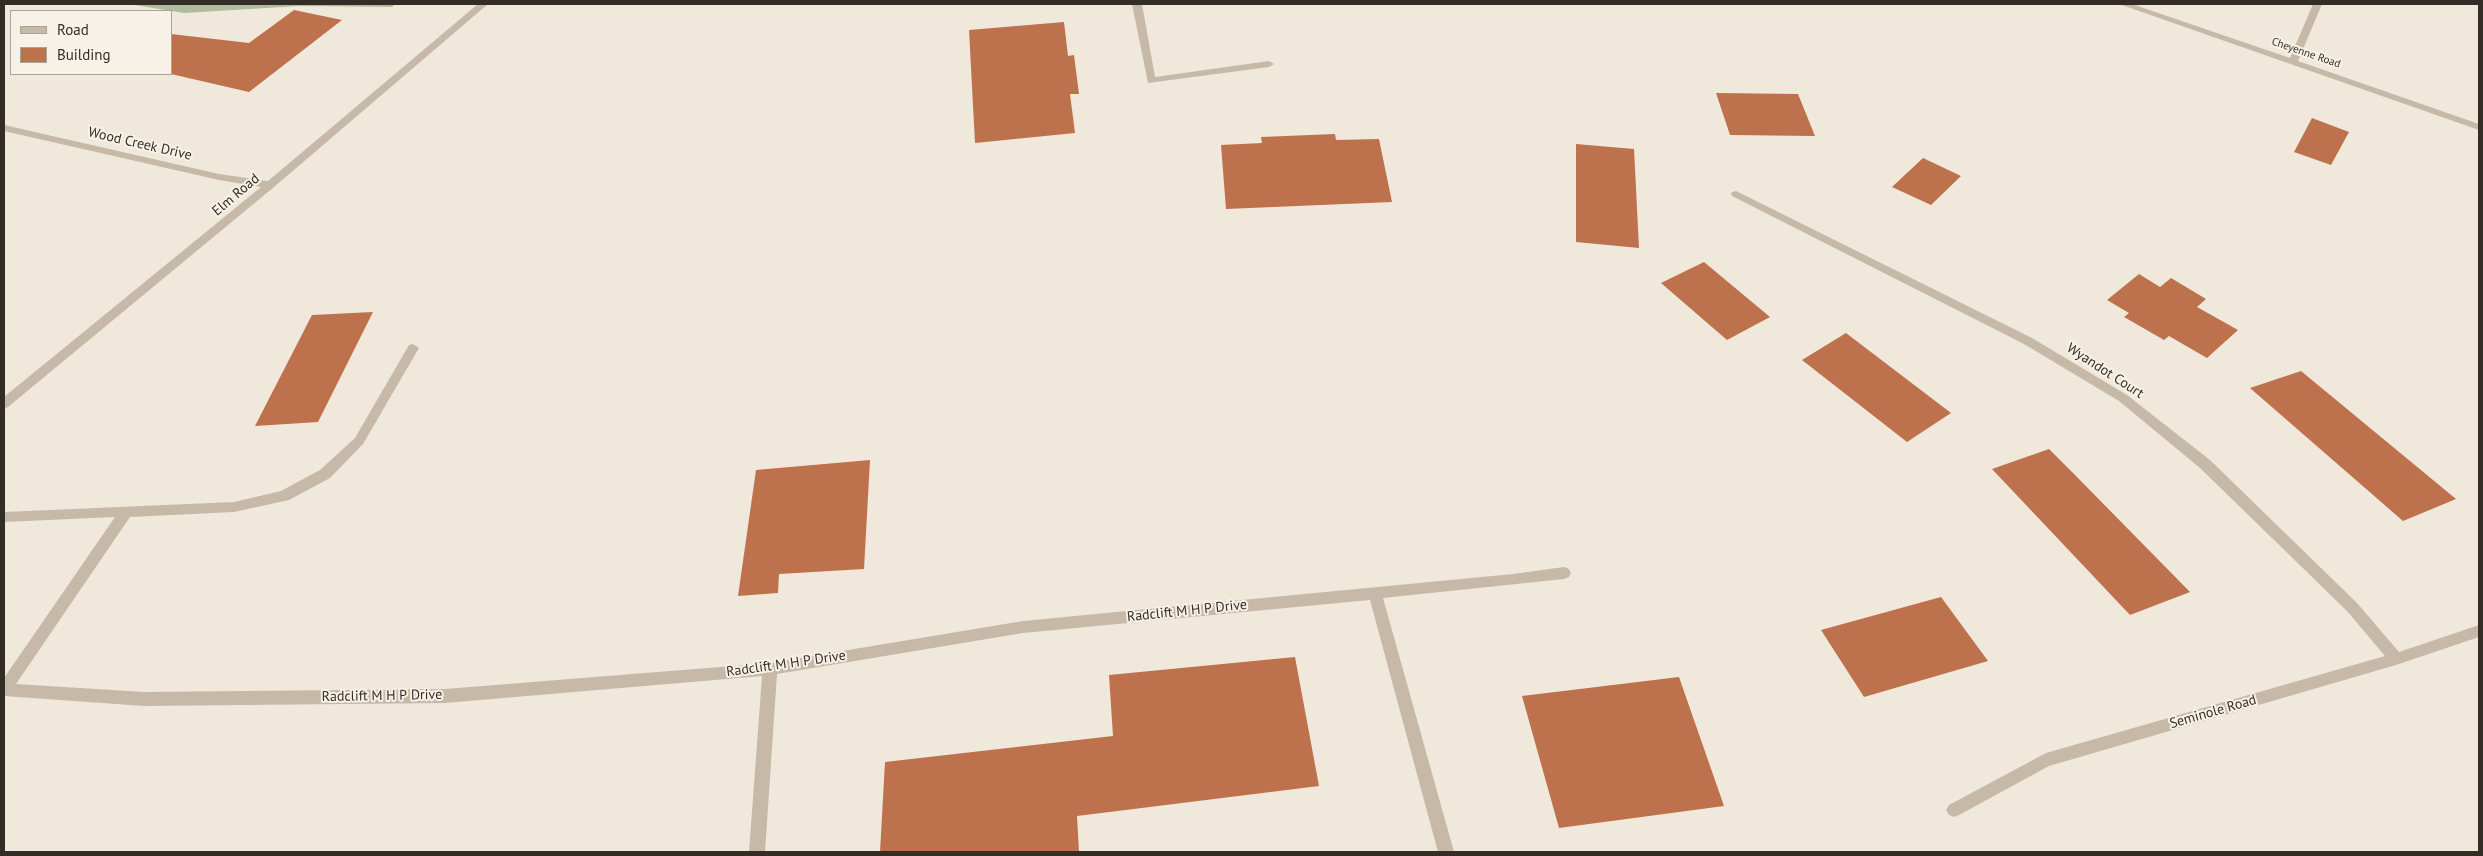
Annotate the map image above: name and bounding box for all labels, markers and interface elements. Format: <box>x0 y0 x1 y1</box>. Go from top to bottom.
legend <box>10 10 172 75</box>
text: Road <box>57 20 89 39</box>
street label: Cheyenne Road <box>2270 35 2342 71</box>
text: Building <box>57 45 111 64</box>
street label: Wood Creek Drive <box>87 124 193 164</box>
street label: Elm Road <box>209 170 263 220</box>
street label: Wyandot Court <box>2063 340 2147 402</box>
street label: Radclift M H P Drive <box>1126 596 1248 626</box>
street label: Radclift M H P Drive <box>725 647 847 681</box>
street label: Radclift M H P Drive <box>322 687 442 705</box>
street label: Seminole Road <box>2168 692 2258 732</box>

